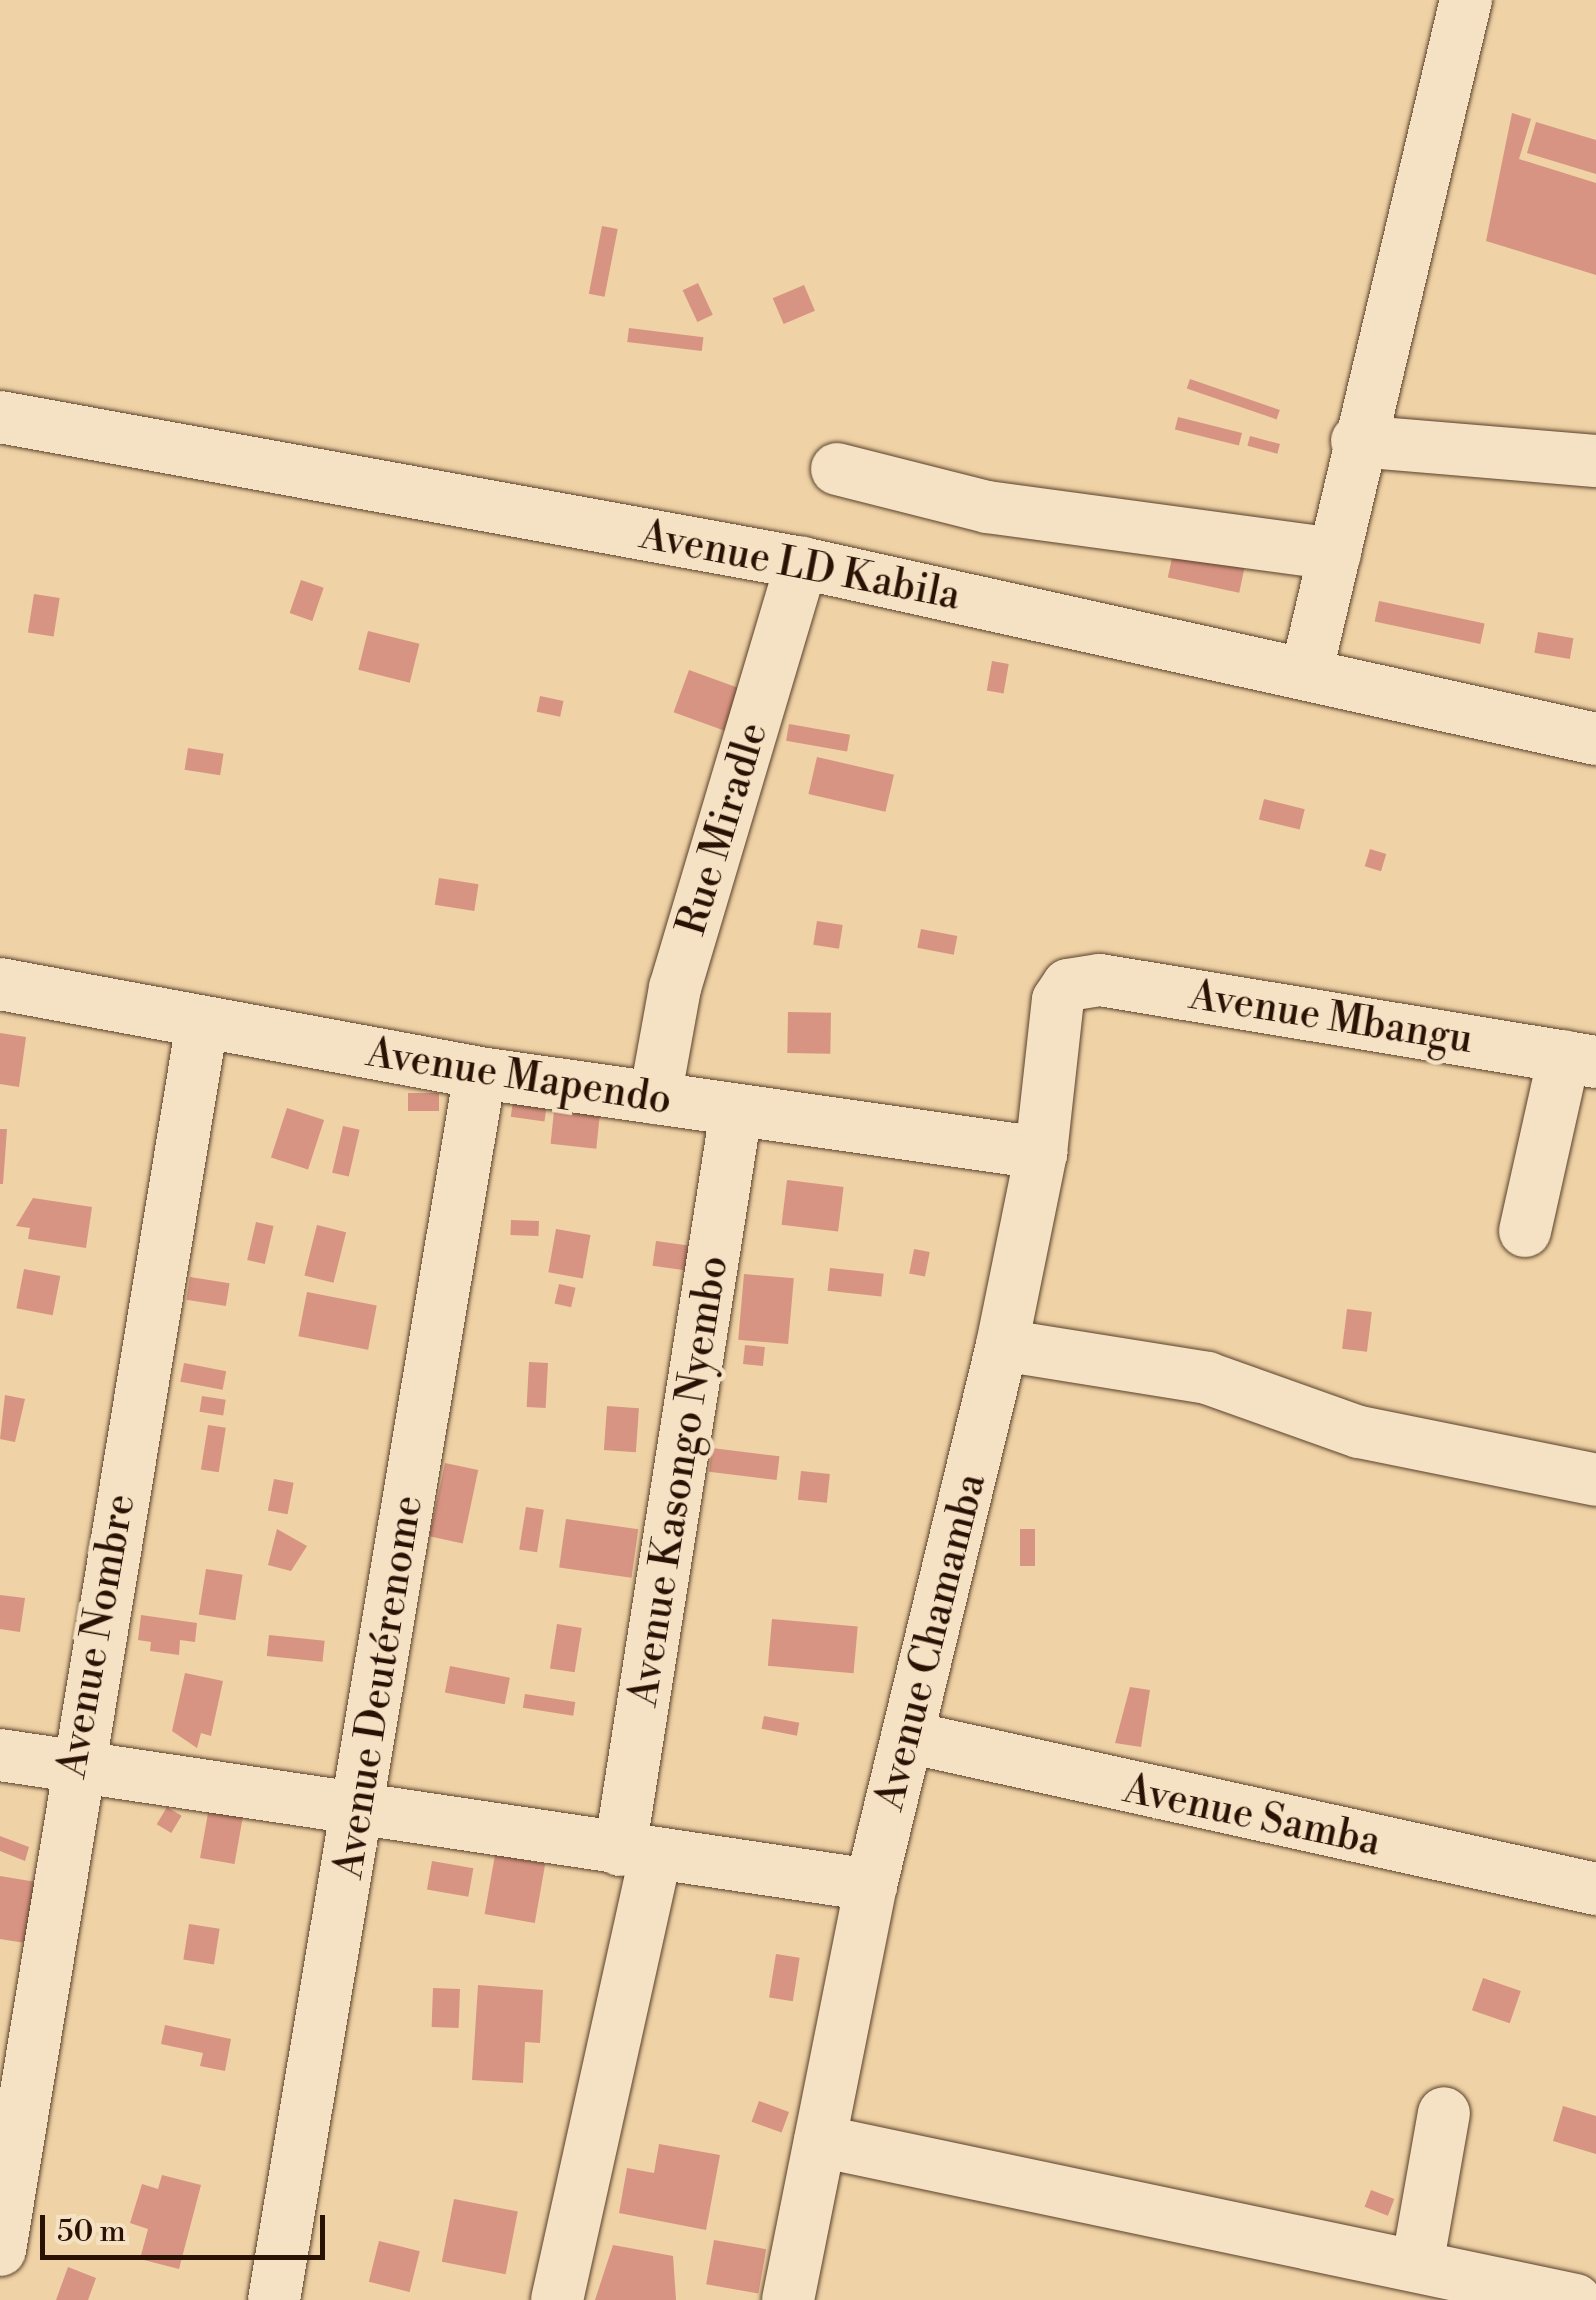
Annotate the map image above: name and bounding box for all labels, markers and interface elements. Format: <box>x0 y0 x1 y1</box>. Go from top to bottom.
street label: Avenue LD Kabila <box>636 511 964 621</box>
street label: Rue Miradle <box>668 717 778 941</box>
street label: Avenue Mbangu <box>1186 972 1476 1064</box>
street label: Avenue Mapendo <box>363 1029 675 1125</box>
street label: Avenue Kasongo Nyembo <box>620 1252 738 1710</box>
street label: Avenue Chamamba <box>866 1469 996 1815</box>
street label: Avenue Nombre <box>48 1491 146 1781</box>
street label: Avenue Deutérenome <box>325 1492 433 1882</box>
street label: Avenue Samba <box>1119 1765 1385 1867</box>
scale bar <box>45 2195 330 2257</box>
text: 50 m <box>57 2213 126 2251</box>

